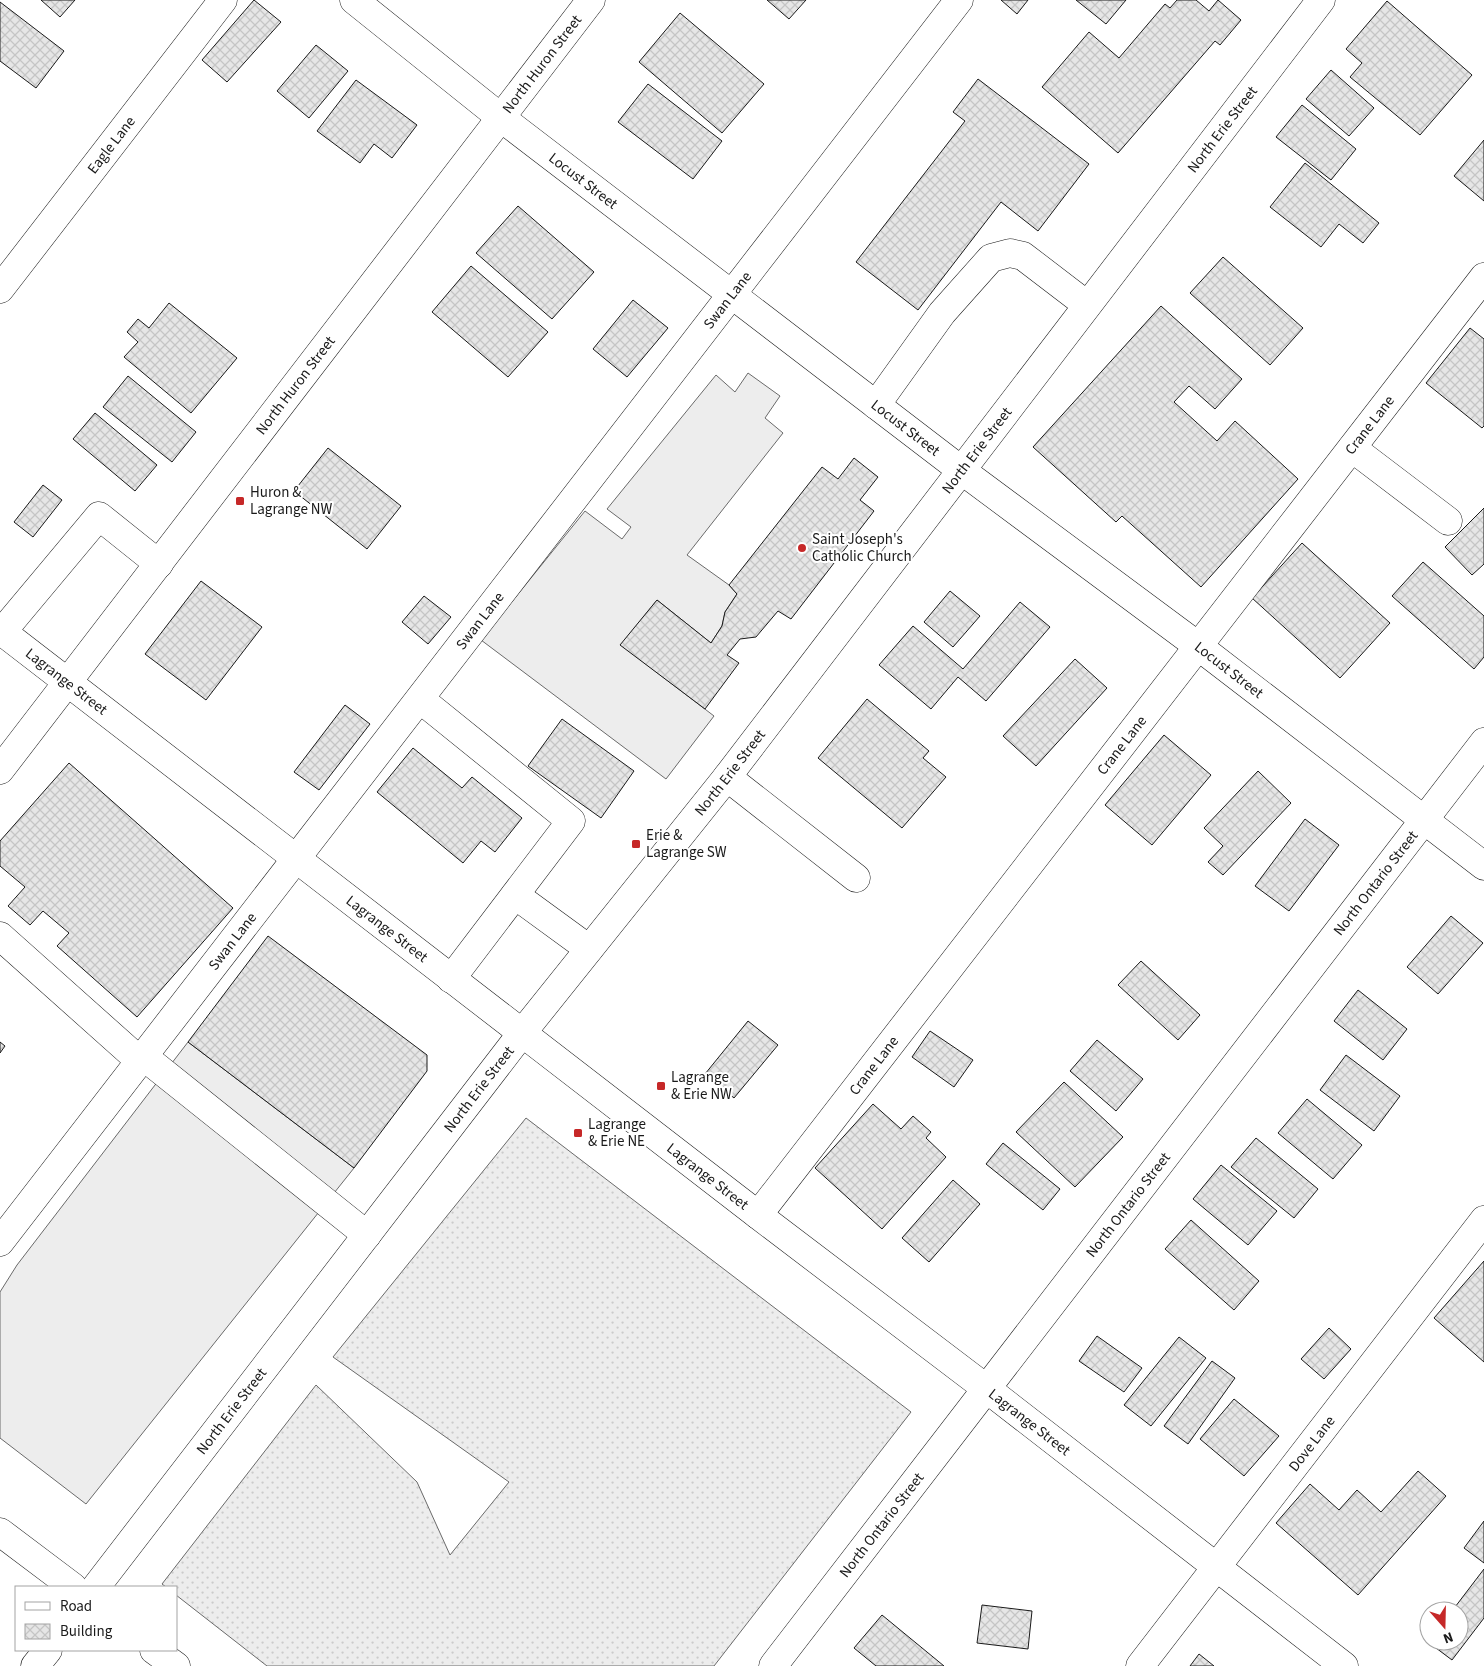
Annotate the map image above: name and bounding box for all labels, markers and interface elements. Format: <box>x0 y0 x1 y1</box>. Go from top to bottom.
street label: North Huron Street <box>498 11 587 118</box>
street label: North Erie Street <box>1182 82 1262 177</box>
street label: Eagle Lane <box>83 112 141 178</box>
street label: Locust Street <box>544 148 622 214</box>
street label: Swan Lane <box>699 267 757 334</box>
street label: North Huron Street <box>251 332 340 439</box>
street label: Crane Lane <box>1340 391 1400 459</box>
street label: Locust Street <box>866 395 944 461</box>
street label: North Erie Street <box>937 403 1017 498</box>
place label: Huron & Lagrange NW <box>250 482 333 520</box>
marker: Huron & Lagrange NW <box>234 495 246 507</box>
place label: Saint Joseph's Catholic Church <box>812 529 912 567</box>
marker: Saint Joseph's Catholic Church <box>796 542 808 554</box>
street label: Swan Lane <box>451 588 509 654</box>
street label: Locust Street <box>1190 637 1268 704</box>
street label: Lagrange Street <box>21 643 112 720</box>
street label: Crane Lane <box>1092 711 1152 780</box>
street label: North Erie Street <box>690 725 771 821</box>
place label: Erie & Lagrange SW <box>646 825 727 863</box>
street label: North Ontario Street <box>1329 826 1423 940</box>
marker: Erie & Lagrange SW <box>630 838 642 850</box>
street label: Lagrange Street <box>341 891 432 968</box>
street label: Swan Lane <box>204 908 262 975</box>
street label: Crane Lane <box>844 1032 904 1100</box>
street label: North Erie Street <box>439 1042 519 1137</box>
place label: Lagrange & Erie NW <box>671 1067 732 1105</box>
marker: Lagrange & Erie NW <box>655 1080 667 1092</box>
place label: Lagrange & Erie NE <box>588 1114 646 1152</box>
marker: Lagrange & Erie NE <box>572 1127 584 1139</box>
street label: Lagrange Street <box>662 1138 753 1215</box>
street label: North Ontario Street <box>1081 1148 1176 1262</box>
street label: North Erie Street <box>192 1364 272 1459</box>
street label: Lagrange Street <box>984 1384 1075 1461</box>
street label: Dove Lane <box>1284 1412 1340 1476</box>
street label: North Ontario Street <box>835 1468 929 1582</box>
legend <box>15 1586 178 1651</box>
text: Road <box>60 1596 92 1617</box>
north arrow <box>1419 1601 1469 1651</box>
text: Building <box>60 1621 113 1642</box>
text: N <box>1440 1626 1456 1648</box>

